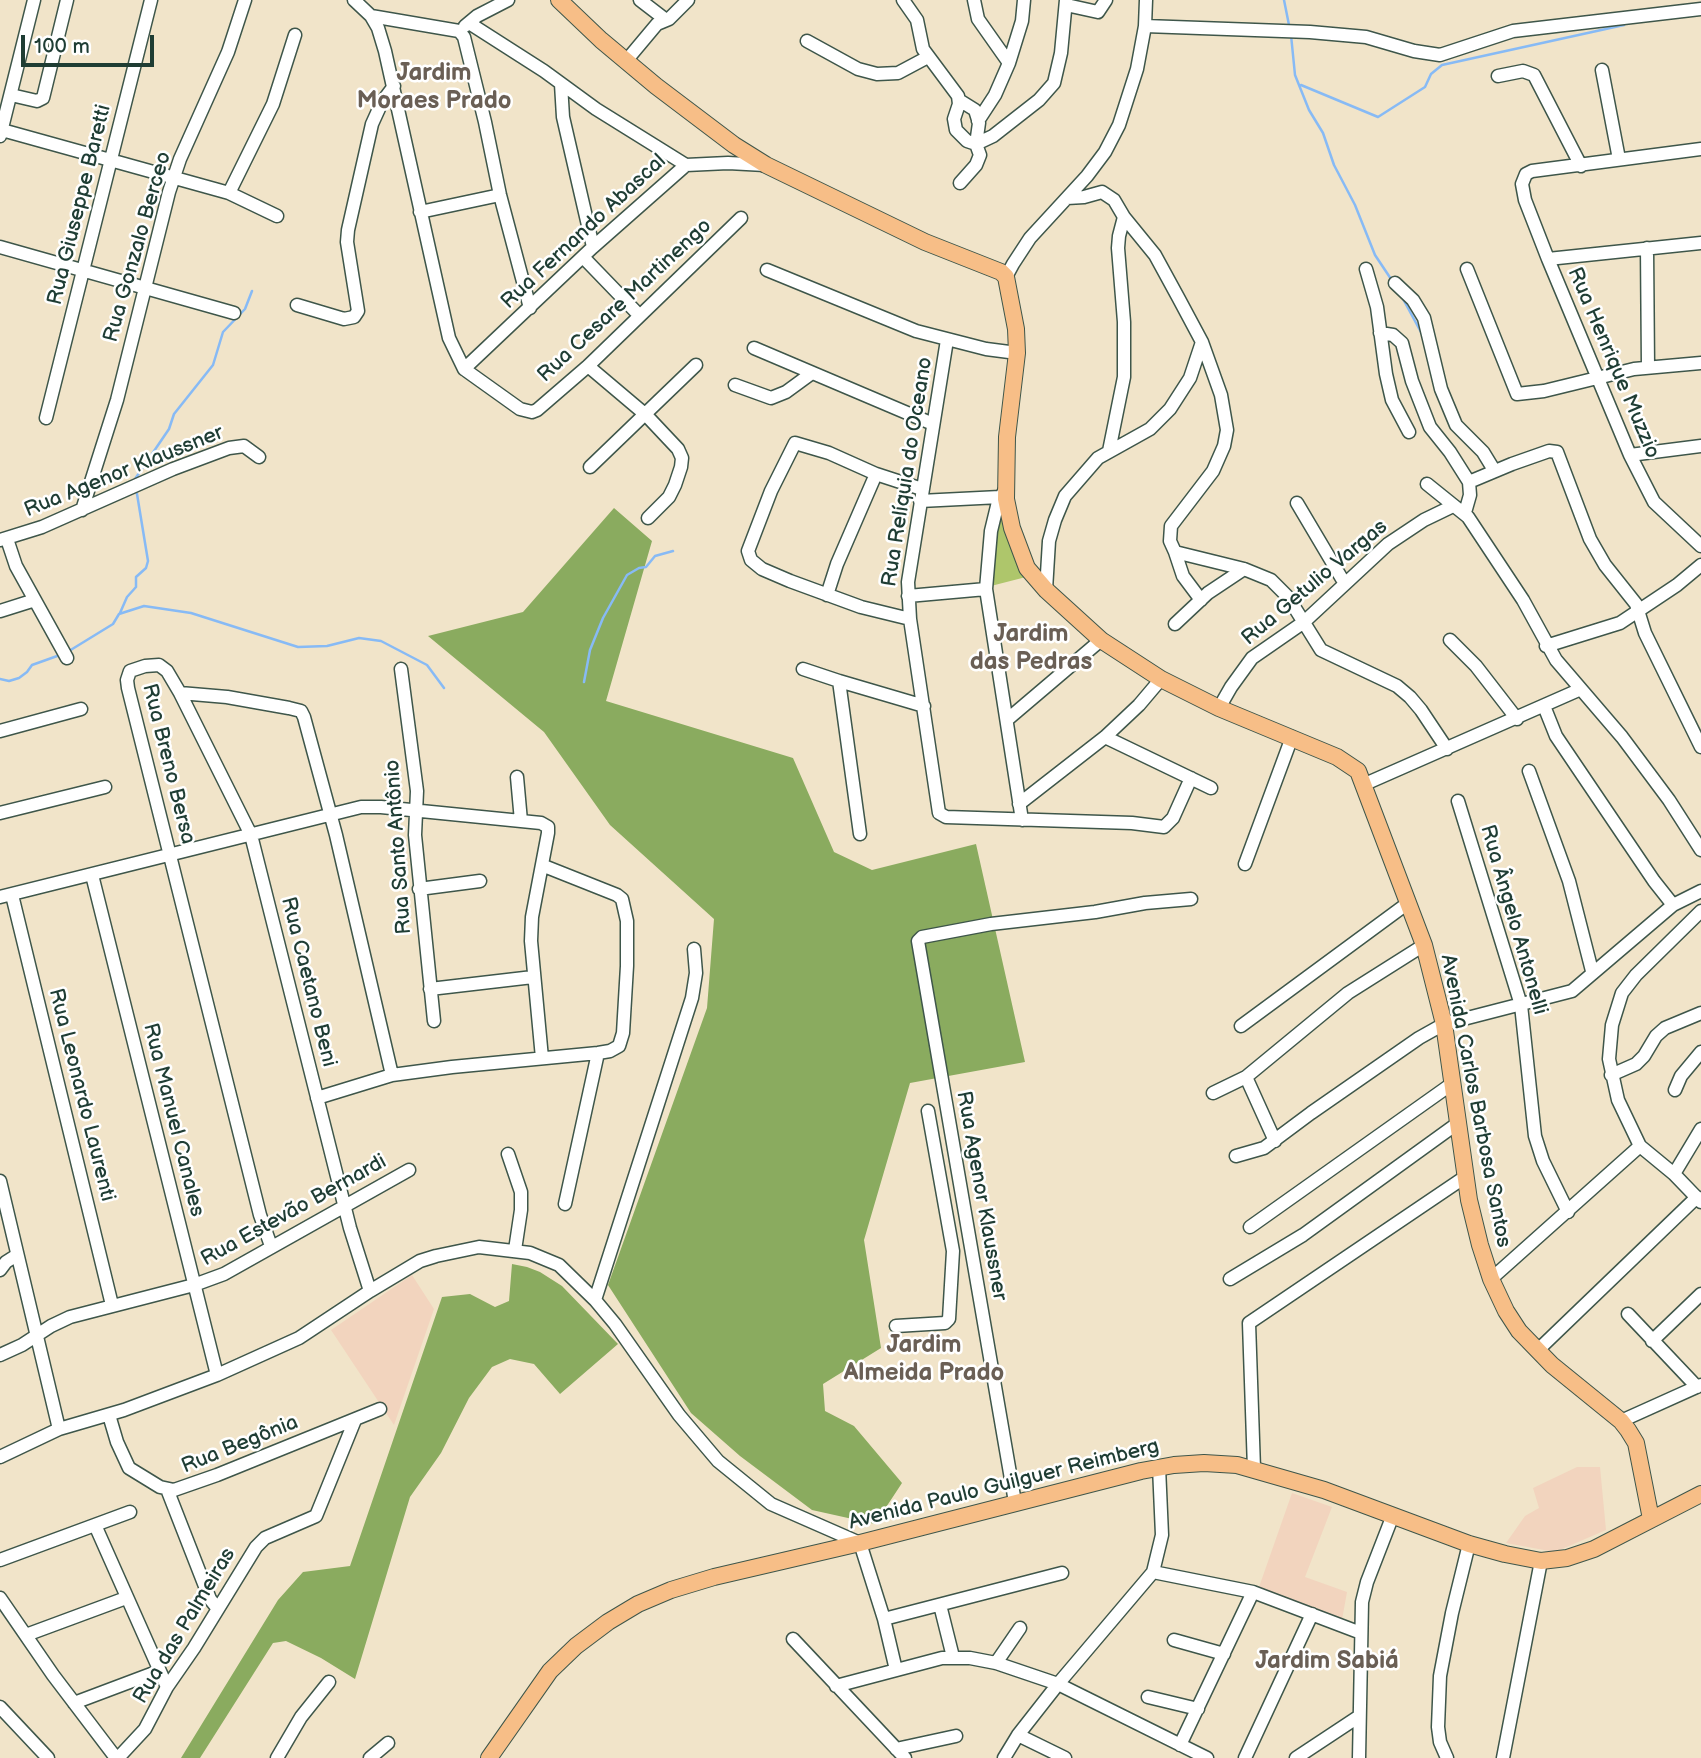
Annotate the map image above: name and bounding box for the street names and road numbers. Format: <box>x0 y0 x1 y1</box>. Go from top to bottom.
street label: Rua Giuseppe Baretti <box>43 102 117 308</box>
street label: Rua Gonzalo Berceo <box>99 149 177 345</box>
street label: Rua Fernando Abascal <box>496 149 672 315</box>
street label: Rua Cesare Martinengo <box>533 214 717 388</box>
street label: Rua Henrique Muzzio <box>1561 264 1665 462</box>
street label: Rua Relíquia do Oceano <box>877 355 939 589</box>
street label: Rua Agenor Klaussner <box>21 421 227 523</box>
street label: Rua Getulio Vargas <box>1237 515 1393 651</box>
street label: Rua Breno Bersa <box>136 681 200 847</box>
street label: Rua Santo Antônio <box>380 759 418 935</box>
street label: Rua Ângelo Antonelli <box>1474 822 1552 1018</box>
street label: Rua Caetano Beni <box>275 894 341 1070</box>
street label: Avenida Carlos Barbosa Santos <box>1434 952 1516 1250</box>
street label: Rua Leonardo Laurenti <box>42 986 120 1204</box>
street label: Rua Manuel Canales <box>137 1021 209 1219</box>
street label: Rua Agenor Klaussner <box>950 1089 1012 1303</box>
street label: Rua Estevão Bernardi <box>197 1149 391 1273</box>
street label: Rua Begônia <box>178 1410 302 1480</box>
street label: Avenida Paulo Guilguer Reimberg <box>846 1434 1162 1536</box>
street label: Rua das Palmeiras <box>129 1544 241 1708</box>

